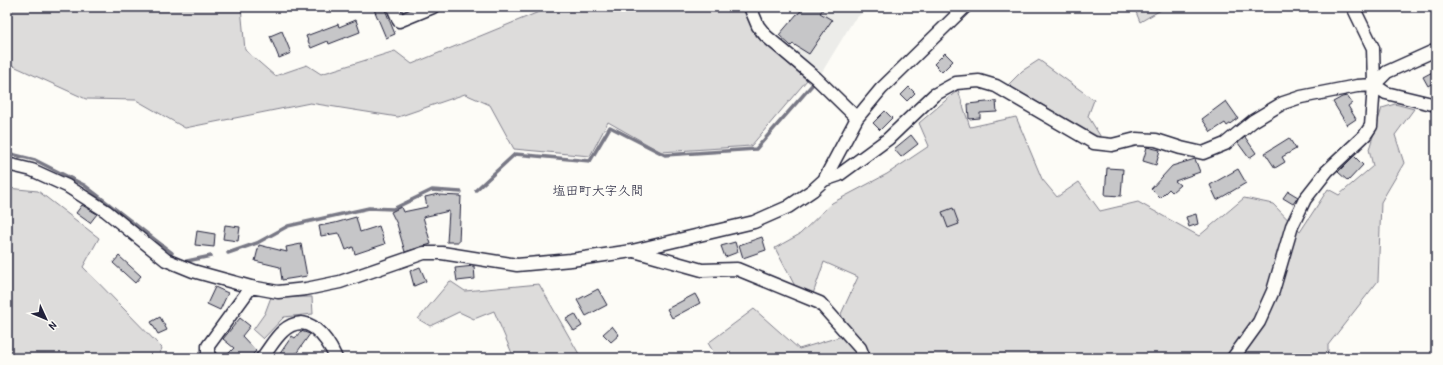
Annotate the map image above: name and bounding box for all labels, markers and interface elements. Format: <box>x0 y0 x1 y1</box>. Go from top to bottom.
district label: 塩田町大字久間 <box>552 181 644 199</box>
north arrow <box>26 299 66 339</box>
text: N <box>46 319 60 333</box>

